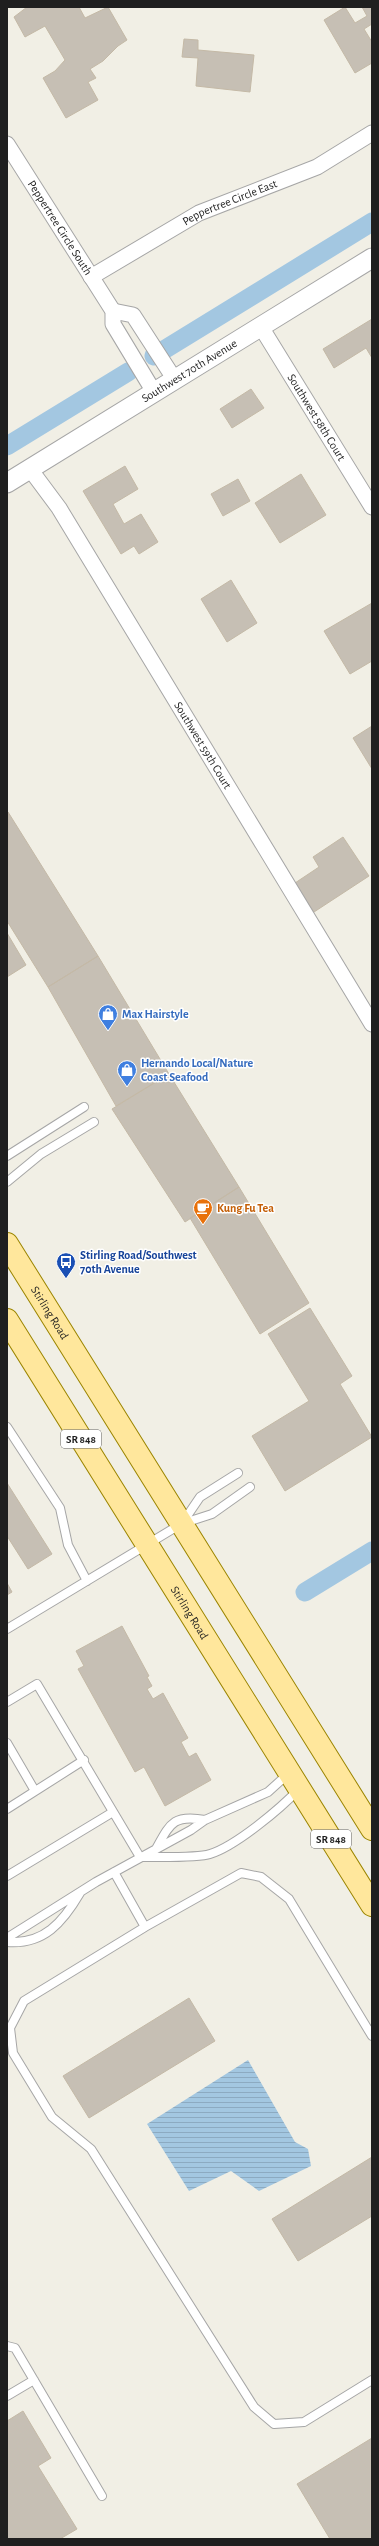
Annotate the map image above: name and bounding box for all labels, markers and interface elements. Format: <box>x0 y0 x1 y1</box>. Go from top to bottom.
street label: Peppertree Circle East <box>180 177 279 227</box>
street label: Peppertree Circle South <box>26 178 94 277</box>
street label: Southwest 70th Avenue <box>139 337 239 405</box>
street label: Southwest 58th Court <box>285 372 348 463</box>
street label: Southwest 59th Court <box>172 700 234 791</box>
shop icon: Max Hairstyle <box>97 1003 119 1031</box>
place label: Max Hairstyle <box>122 1008 189 1021</box>
place label: Hernando Local/Nature Coast Seafood <box>141 1057 254 1083</box>
shop icon: Hernando Local/Nature Coast Seafood <box>116 1059 138 1087</box>
cafe icon: Kung Fu Tea <box>192 1197 214 1225</box>
place label: Kung Fu Tea <box>217 1202 274 1214</box>
place label: Stirling Road/Southwest 70th Avenue <box>80 1249 197 1275</box>
bus stop icon: Stirling Road/Southwest 70th Avenue <box>55 1251 77 1279</box>
street label: Stirling Road <box>29 1284 71 1341</box>
road number: SR 848 <box>61 1430 101 1448</box>
street label: Stirling Road <box>169 1584 211 1641</box>
road number: SR 848 <box>311 1830 351 1848</box>

